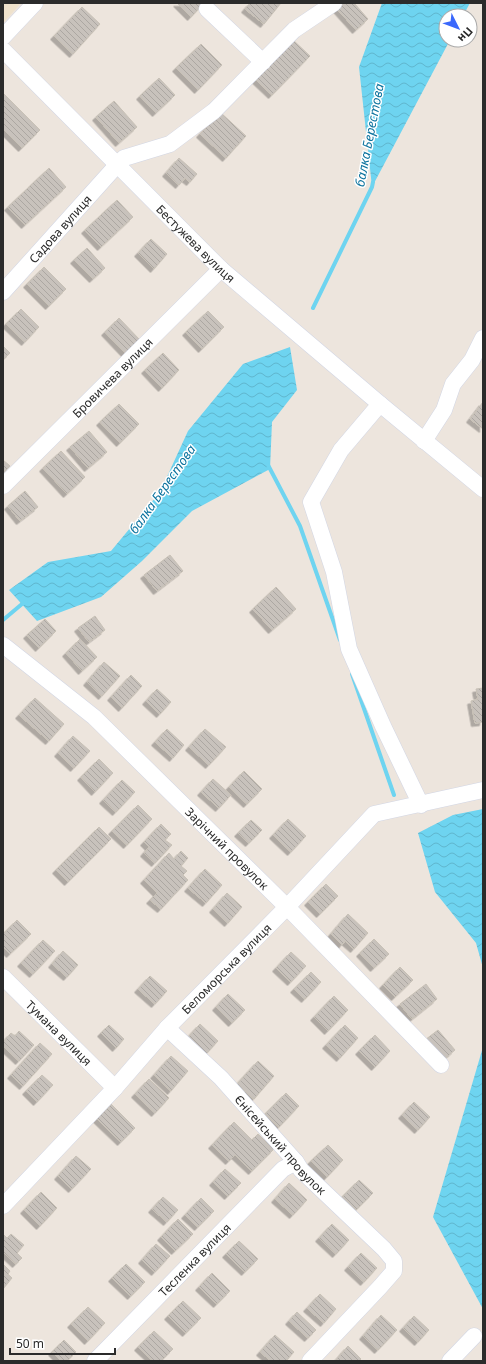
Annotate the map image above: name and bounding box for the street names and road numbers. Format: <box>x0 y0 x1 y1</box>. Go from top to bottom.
street label: Садова вулиця <box>25 191 95 267</box>
street label: Бестужева вулиця <box>153 200 239 286</box>
street label: Бровичева вулиця <box>68 333 156 421</box>
street label: Зарічний провулок <box>182 803 273 894</box>
street label: Беломорська вулиця <box>177 919 275 1017</box>
street label: Тумана вулиця <box>22 996 96 1069</box>
street label: Єнісейський провулок <box>231 1091 331 1199</box>
street label: Тесленка вулиця <box>154 1219 234 1300</box>

